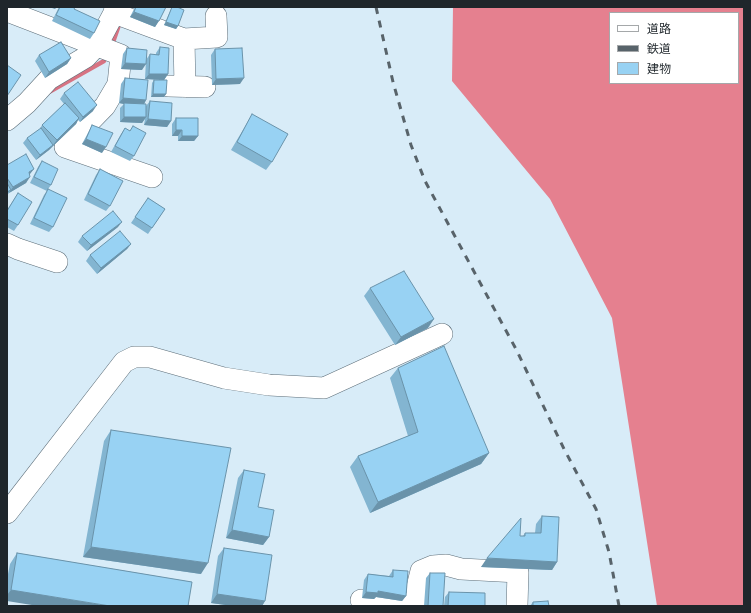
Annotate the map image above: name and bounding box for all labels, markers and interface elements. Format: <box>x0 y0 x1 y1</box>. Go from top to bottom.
legend <box>609 12 739 84</box>
text: 道路 <box>647 20 671 37</box>
text: 鉄道 <box>647 40 671 57</box>
text: 建物 <box>647 60 671 77</box>

